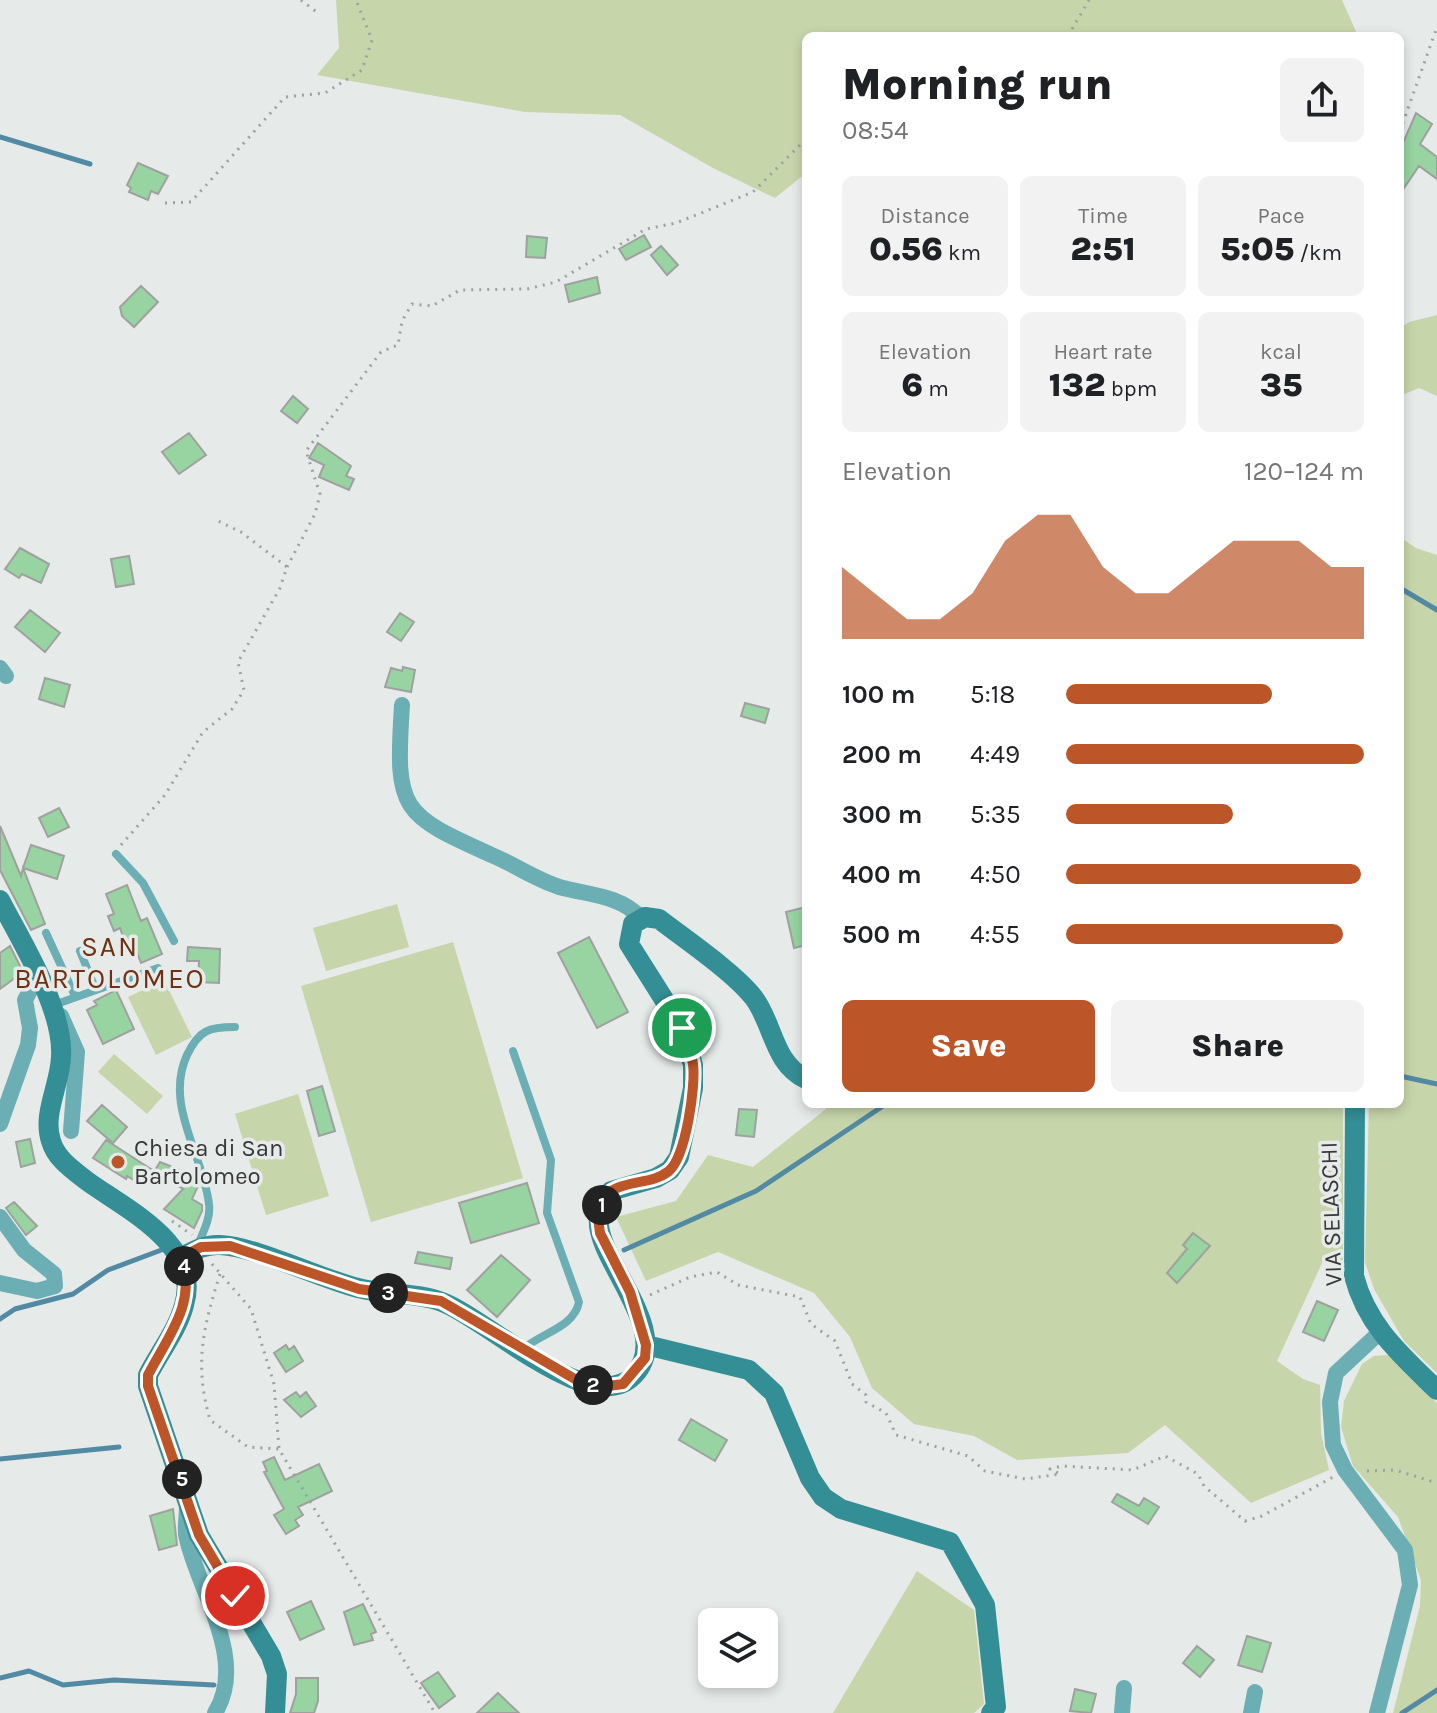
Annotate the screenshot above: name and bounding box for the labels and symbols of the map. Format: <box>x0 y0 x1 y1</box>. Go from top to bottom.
district label: SAN BARTOLOMEO <box>14 930 206 995</box>
pin <box>648 994 716 1062</box>
place label: Chiesa di San Bartolomeo <box>134 1134 283 1190</box>
street label: VIA SELASCHI <box>1314 1141 1348 1287</box>
marker: Chiesa di San Bartolomeo <box>109 1153 127 1171</box>
pin: 1 <box>582 1185 622 1225</box>
pin: 4 <box>164 1246 204 1286</box>
pin: 3 <box>368 1273 408 1313</box>
pin: 2 <box>573 1365 613 1405</box>
pin: 5 <box>162 1459 202 1499</box>
pin <box>201 1562 269 1630</box>

